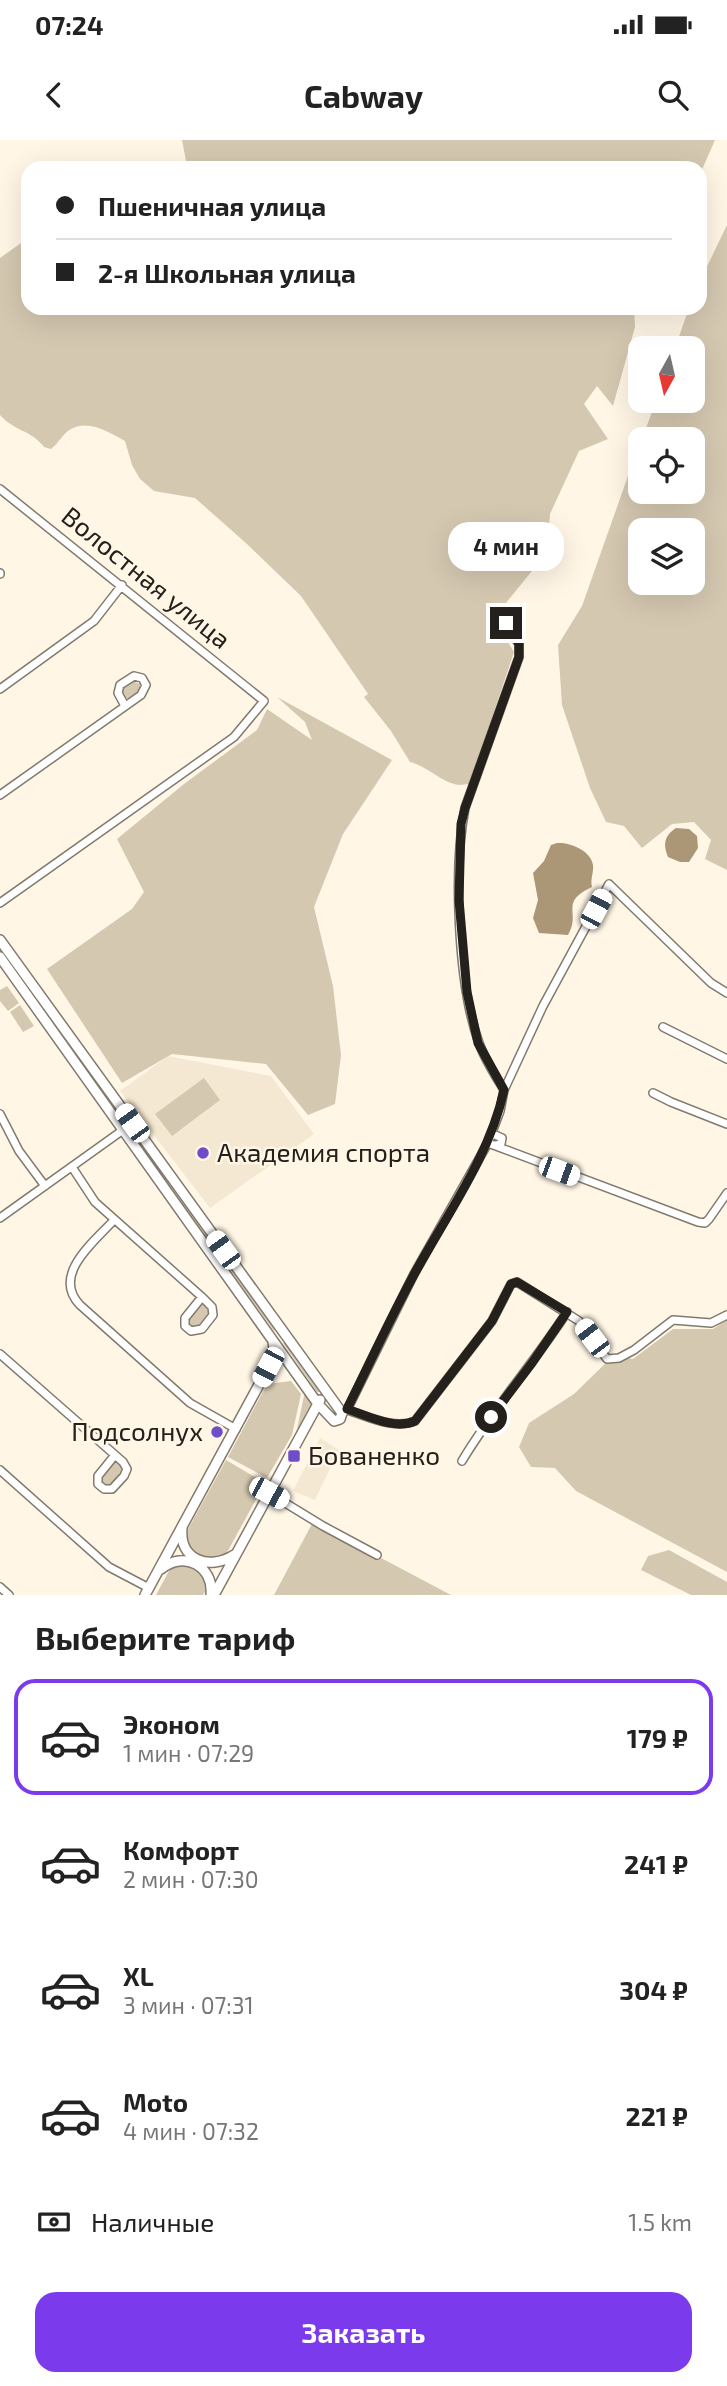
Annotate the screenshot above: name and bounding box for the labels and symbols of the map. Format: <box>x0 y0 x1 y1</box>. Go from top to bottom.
north arrow <box>628 336 705 413</box>
street label: Волостная улица <box>56 499 237 655</box>
callout: 4 мин <box>448 522 564 570</box>
route end <box>490 607 522 639</box>
car <box>577 886 616 932</box>
car <box>112 1100 153 1146</box>
place label: Академия спорта <box>217 1136 430 1167</box>
marker: Академия спорта <box>195 1145 211 1161</box>
car <box>536 1154 583 1188</box>
car <box>203 1227 244 1273</box>
car <box>571 1315 614 1361</box>
car <box>249 1344 288 1390</box>
route start <box>475 1401 507 1433</box>
place label: Подсолнух <box>71 1415 203 1447</box>
marker: Подсолнух <box>209 1424 225 1440</box>
place label: Бованенко <box>308 1439 440 1470</box>
marker: Бованенко <box>286 1448 302 1464</box>
car <box>246 1474 293 1512</box>

